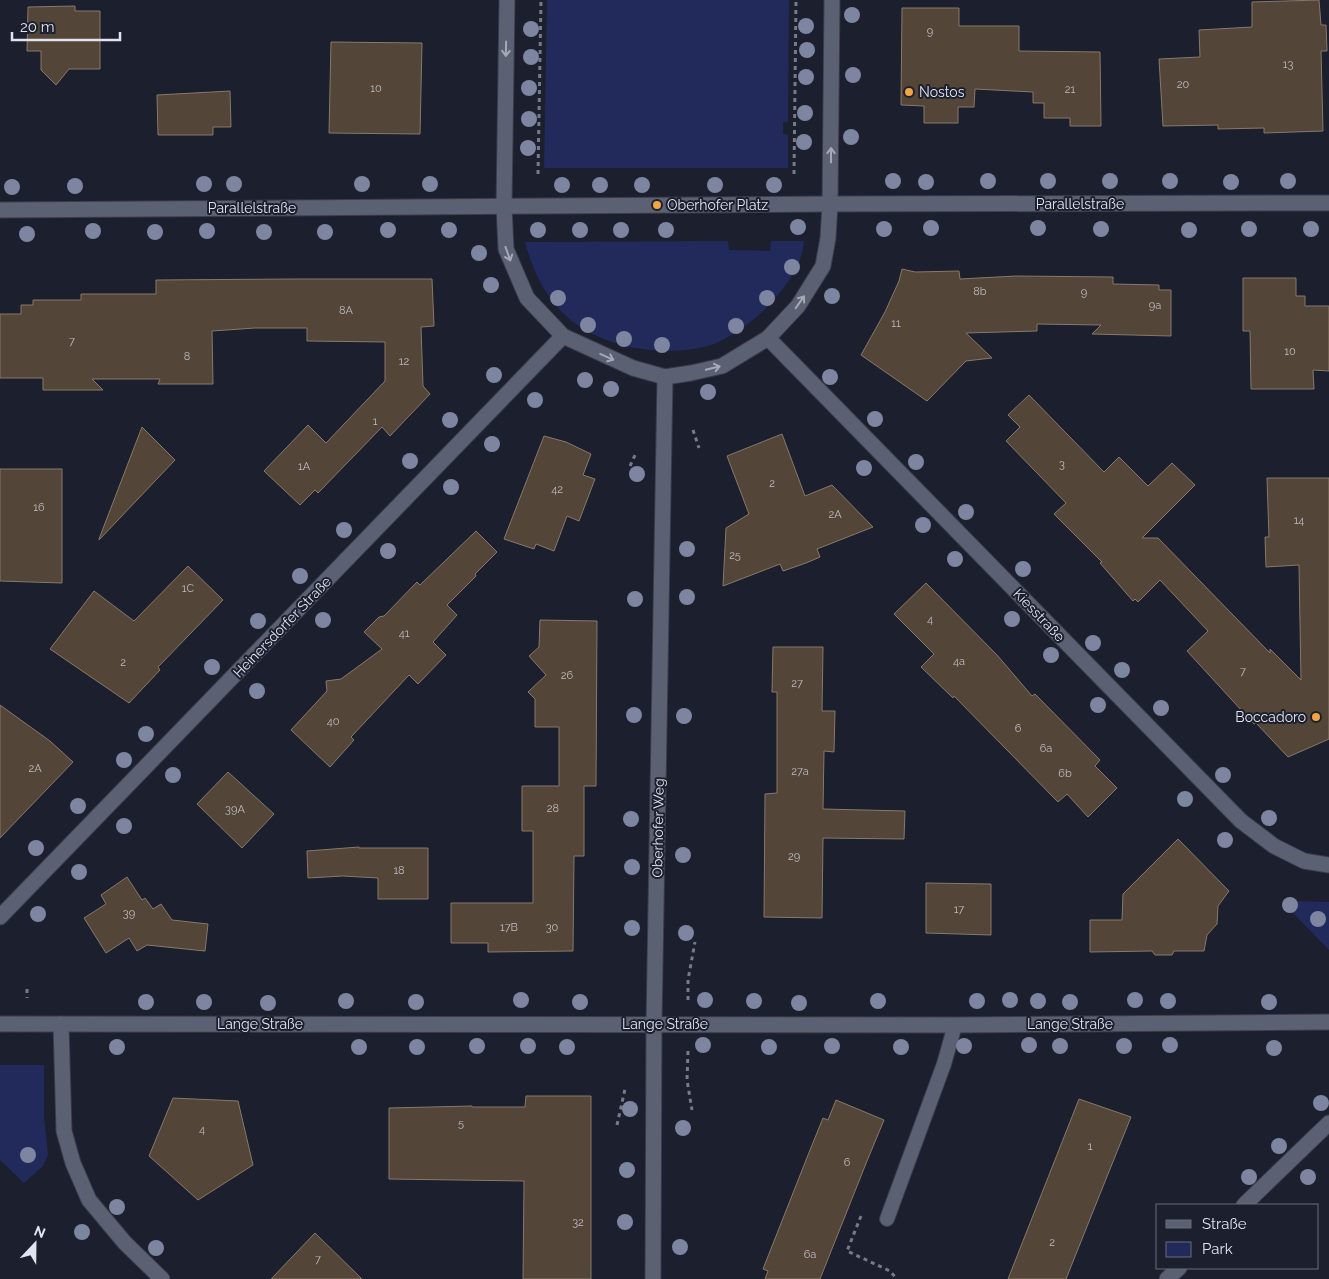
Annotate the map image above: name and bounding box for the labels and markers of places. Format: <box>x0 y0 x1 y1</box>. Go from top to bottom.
place label: Nostos <box>919 84 965 100</box>
marker: Nostos <box>903 86 915 98</box>
place label: Oberhofer Platz <box>667 197 768 213</box>
marker: Oberhofer Platz <box>651 199 663 211</box>
place label: Boccadoro <box>1235 709 1306 725</box>
marker: Boccadoro <box>1310 711 1322 723</box>

